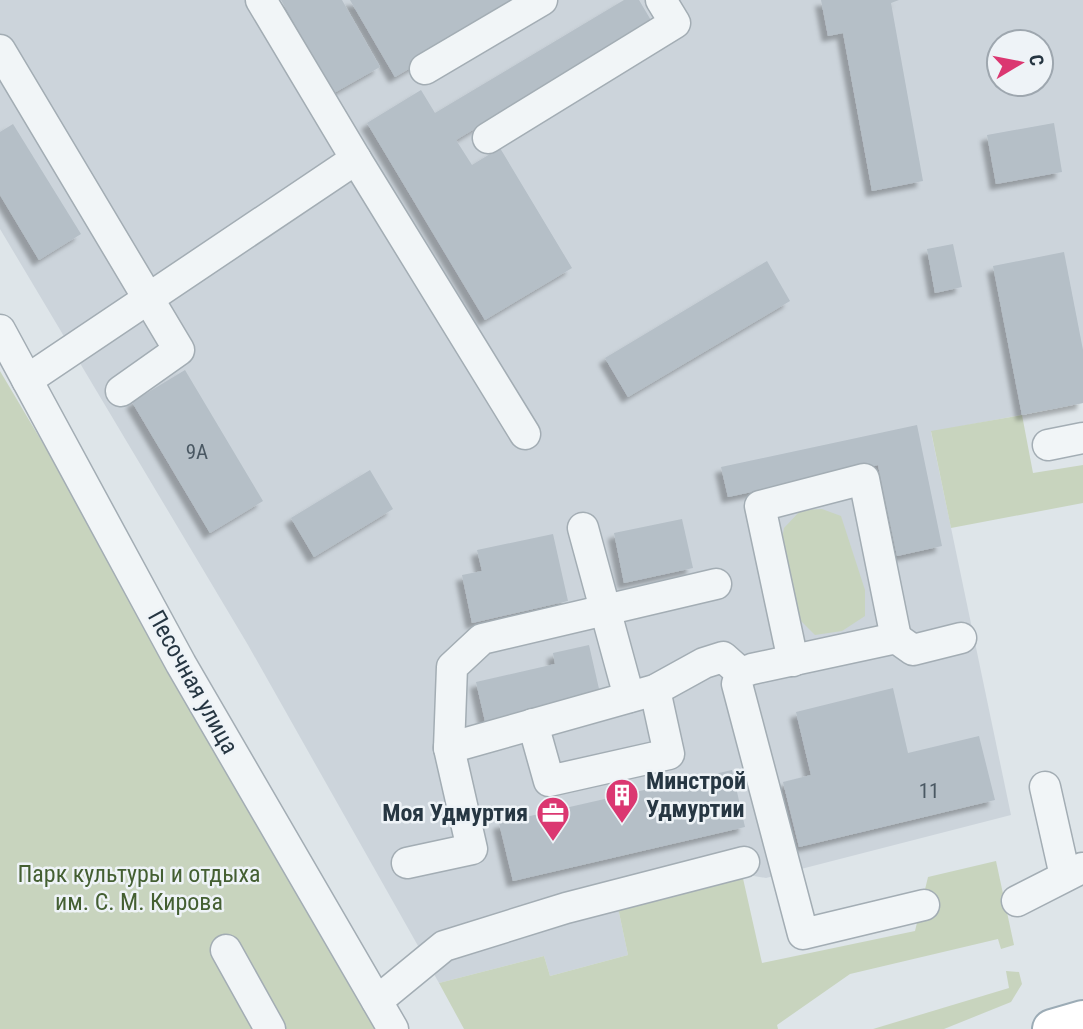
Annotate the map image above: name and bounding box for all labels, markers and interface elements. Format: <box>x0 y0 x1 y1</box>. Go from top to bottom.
north arrow <box>985 28 1055 98</box>
text: С <box>1024 53 1049 68</box>
house number: 9А <box>186 440 208 464</box>
street label: Песочная улица <box>142 605 244 759</box>
place label: Минстрой Удмуртии <box>646 767 746 823</box>
building icon: Минстрой Удмуртии <box>603 776 641 825</box>
house number: 11 <box>919 779 939 803</box>
office icon: Моя Удмуртия <box>534 794 572 843</box>
place label: Моя Удмуртия <box>382 799 528 827</box>
park label: Парк культуры и отдыха им. С. М. Кирова <box>17 860 261 916</box>

